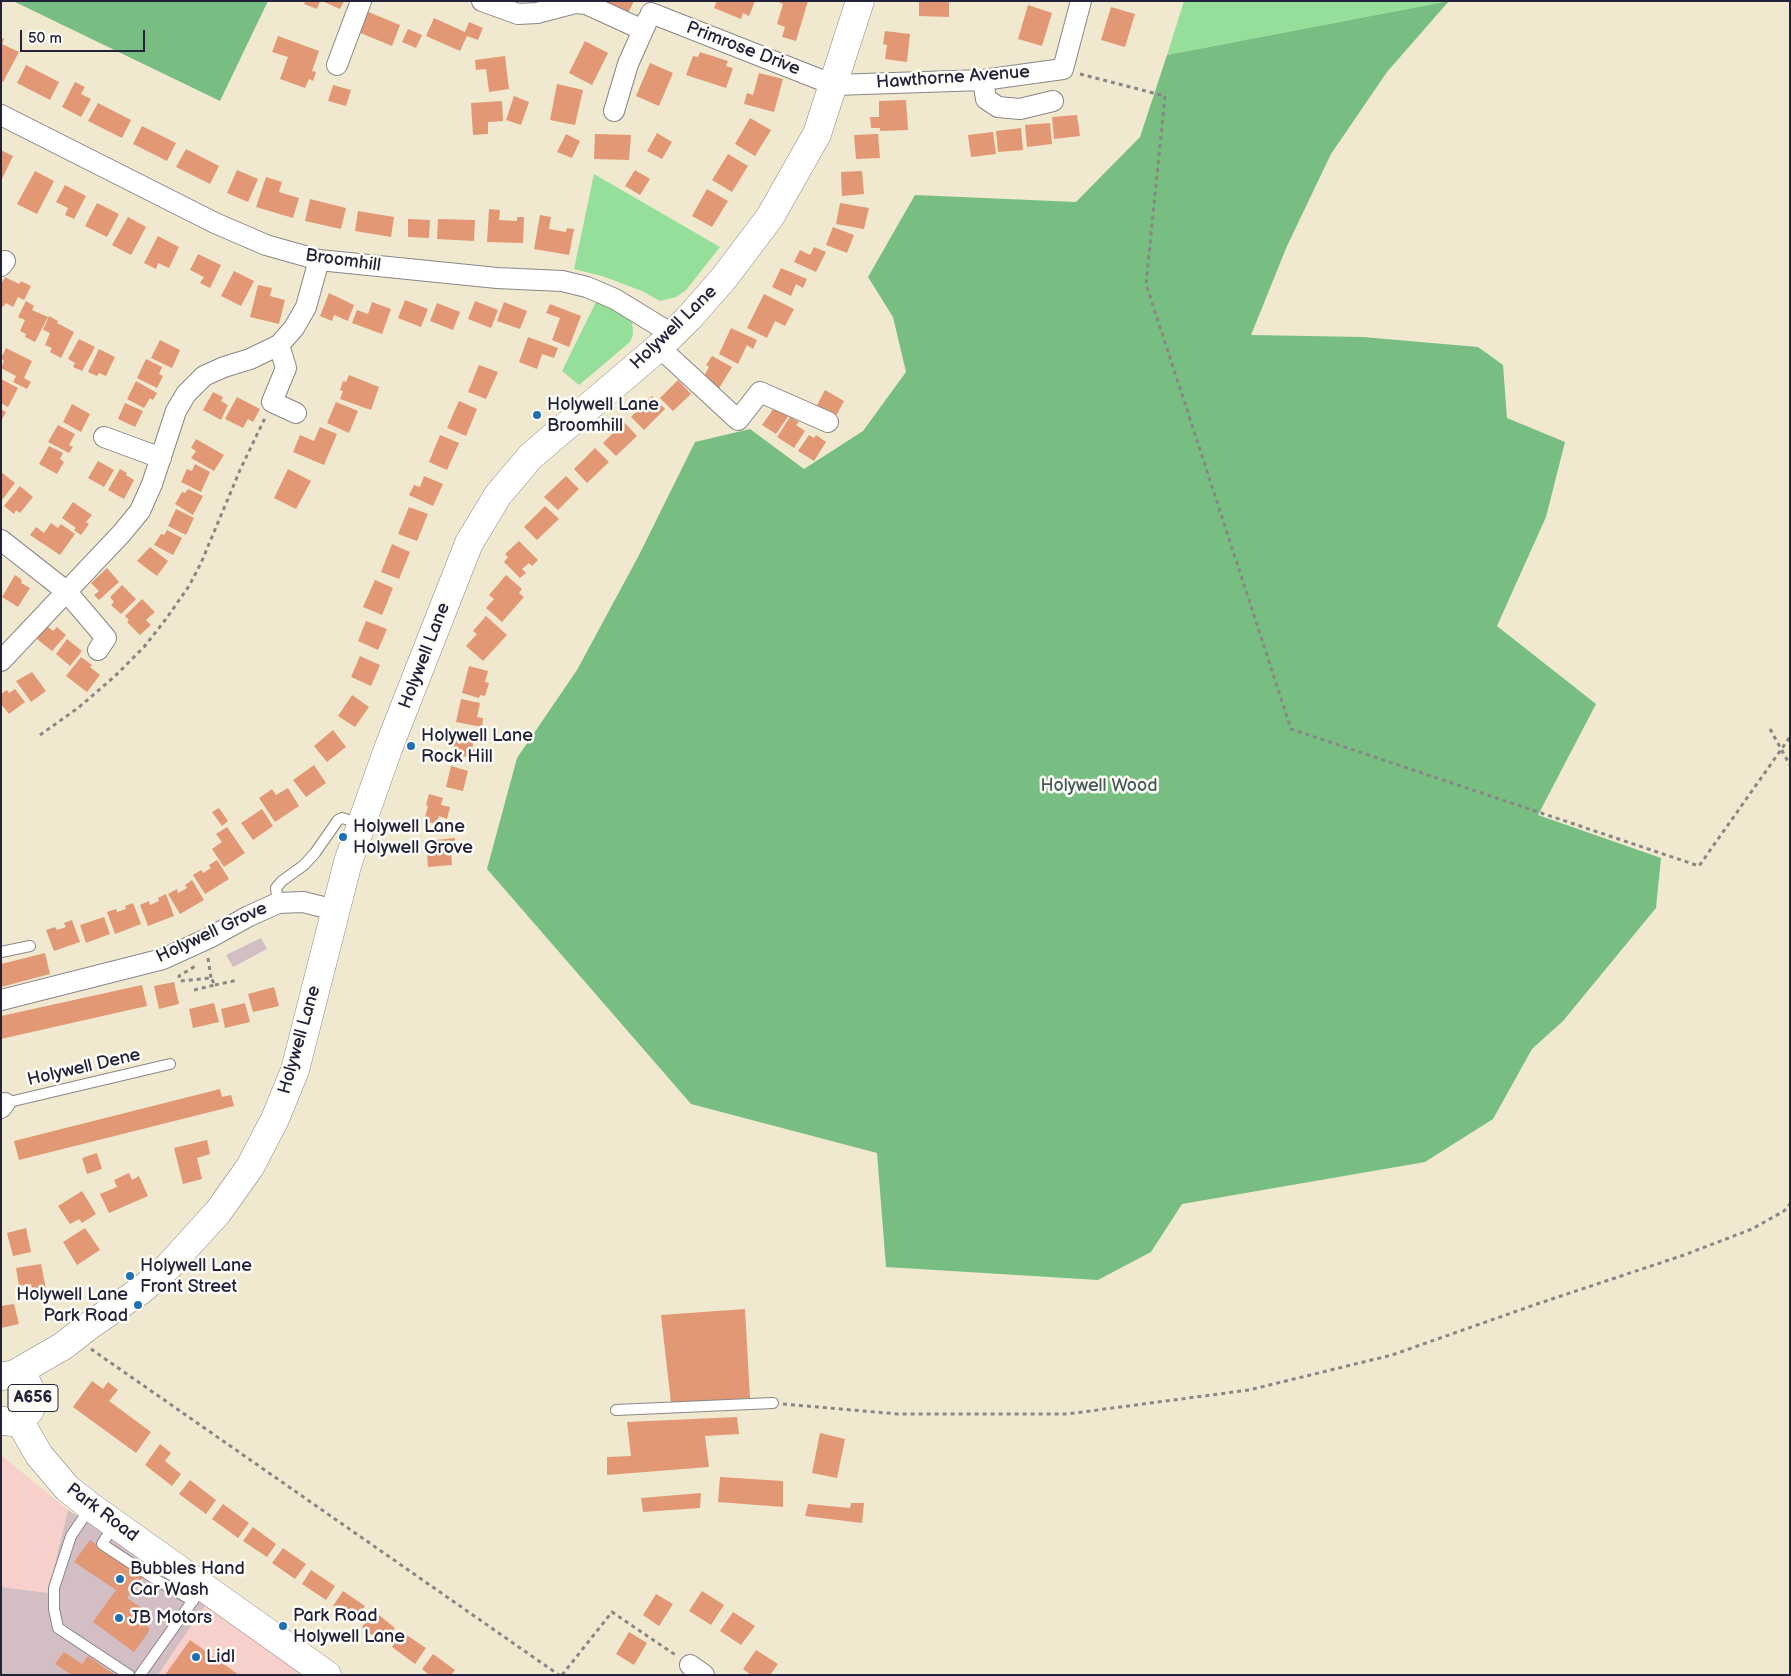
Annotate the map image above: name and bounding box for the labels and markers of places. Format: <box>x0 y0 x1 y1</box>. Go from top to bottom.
place label: Holywell Lane Broomhill <box>547 394 659 436</box>
marker: Holywell Lane Broomhill <box>531 409 543 421</box>
place label: Holywell Lane Rock Hill <box>421 725 533 768</box>
marker: Holywell Lane Rock Hill <box>405 740 417 752</box>
place label: Holywell Lane Holywell Grove <box>353 816 473 859</box>
marker: Holywell Lane Holywell Grove <box>337 831 349 843</box>
place label: Holywell Lane Front Street <box>140 1255 252 1298</box>
marker: Holywell Lane Front Street <box>124 1270 136 1282</box>
place label: Holywell Lane Park Road <box>16 1284 128 1326</box>
marker: Holywell Lane Park Road <box>132 1299 144 1311</box>
place label: Bubbles Hand Car Wash <box>130 1558 245 1600</box>
marker: Bubbles Hand Car Wash <box>114 1573 126 1585</box>
place label: Park Road Holywell Lane <box>293 1605 405 1648</box>
place label: JB Motors <box>129 1607 212 1629</box>
marker: JB Motors <box>113 1612 125 1624</box>
marker: Park Road Holywell Lane <box>277 1620 289 1632</box>
place label: Lidl <box>206 1646 235 1668</box>
marker: Lidl <box>190 1651 202 1663</box>

